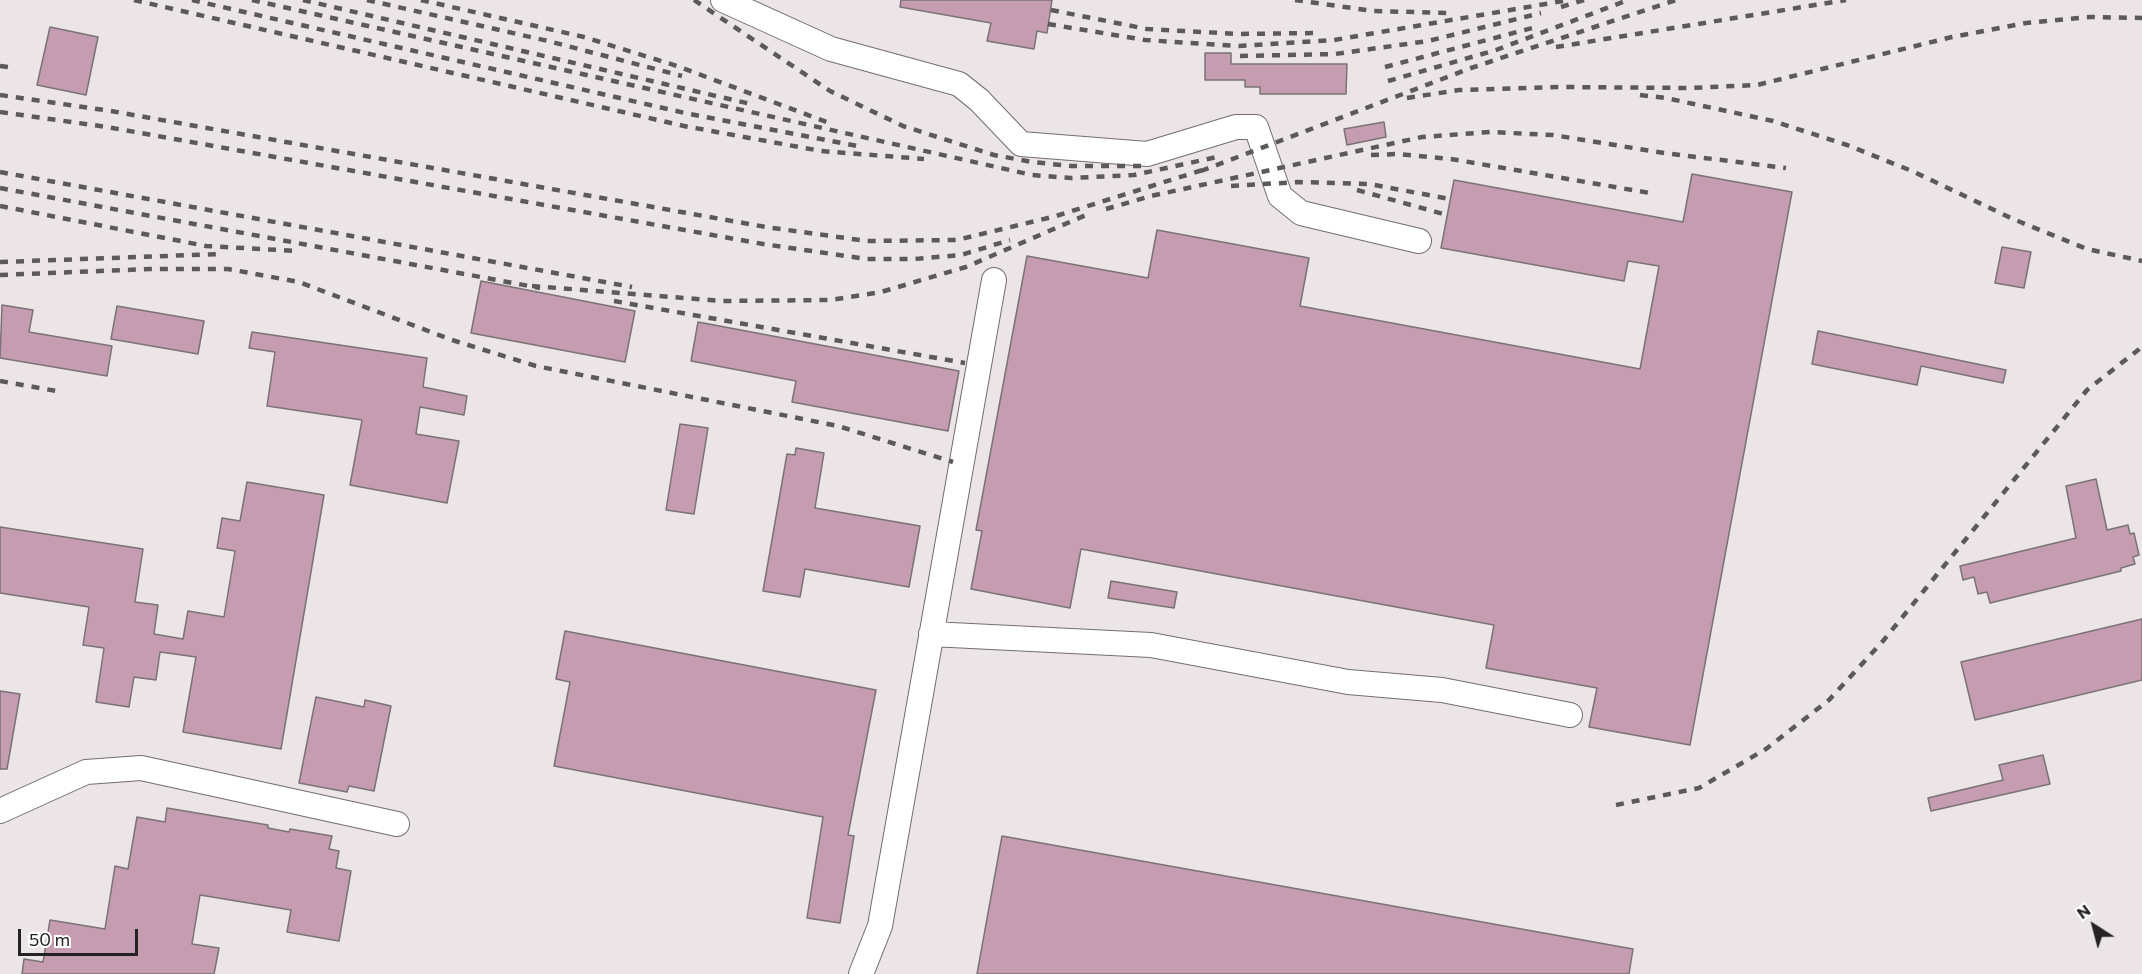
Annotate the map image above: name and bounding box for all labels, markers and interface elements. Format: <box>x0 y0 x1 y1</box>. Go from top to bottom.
north arrow <box>2064 896 2124 956</box>
text: N <box>2073 900 2094 922</box>
scale bar <box>21 917 141 955</box>
text: 50 m <box>29 928 70 950</box>

